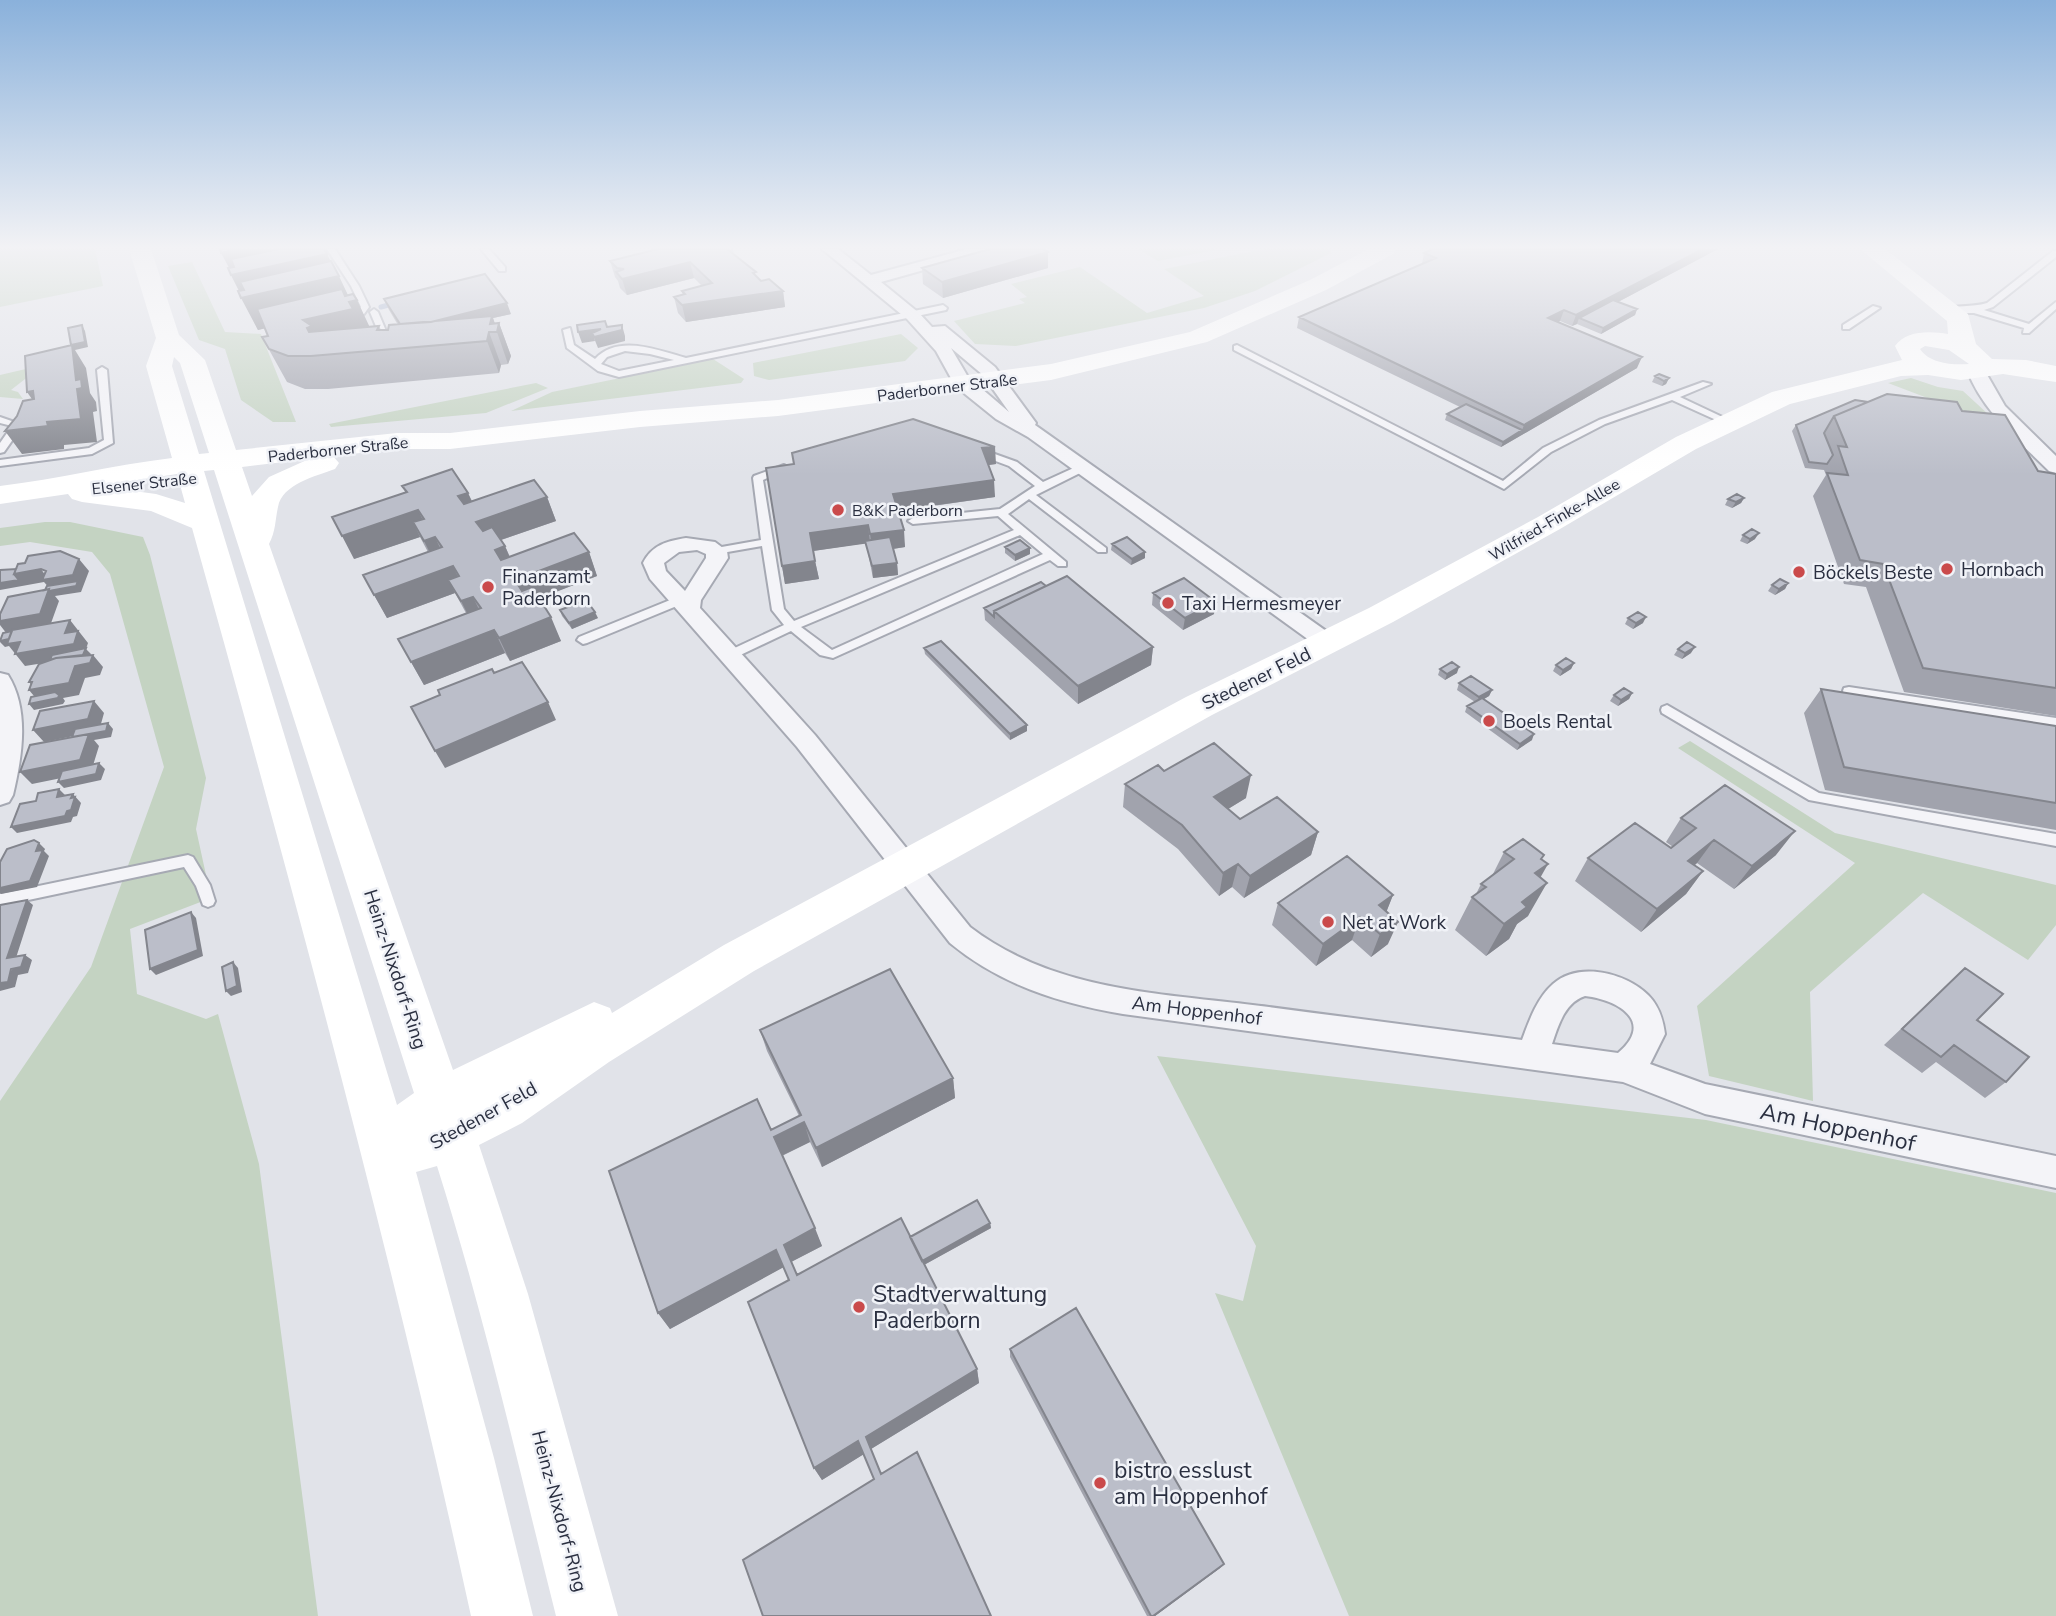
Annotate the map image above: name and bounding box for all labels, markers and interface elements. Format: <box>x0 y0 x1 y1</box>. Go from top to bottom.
street label: Paderborner Straße <box>876 368 1018 408</box>
street label: Paderborner Straße <box>267 432 409 468</box>
street label: Elsener Straße <box>90 468 198 500</box>
street label: Wilfried-Finke-Allee <box>1485 473 1624 566</box>
place label: B&K Paderborn <box>852 500 963 522</box>
marker: B&K Paderborn <box>830 502 846 518</box>
place label: Hornbach <box>1961 557 2044 583</box>
place label: Böckels Beste <box>1813 560 1933 586</box>
marker: Hornbach <box>1939 561 1955 577</box>
place label: Finanzamt Paderborn <box>502 564 591 612</box>
marker: Böckels Beste <box>1791 564 1807 580</box>
marker: Finanzamt Paderborn <box>480 579 496 595</box>
place label: Taxi Hermesmeyer <box>1182 591 1341 617</box>
marker: Taxi Hermesmeyer <box>1160 595 1176 611</box>
street label: Stedener Feld <box>1197 641 1316 717</box>
place label: Boels Rental <box>1503 709 1612 735</box>
marker: Boels Rental <box>1481 713 1497 729</box>
street label: Heinz-Nixdorf-Ring <box>357 886 433 1052</box>
place label: Net at Work <box>1342 910 1446 936</box>
marker: Net at Work <box>1320 914 1336 930</box>
street label: Am Hoppenhof <box>1130 990 1264 1032</box>
street label: Stedener Feld <box>425 1076 542 1156</box>
street label: Am Hoppenhof <box>1757 1096 1919 1159</box>
place label: Stadtverwaltung Paderborn <box>873 1279 1047 1336</box>
marker: Stadtverwaltung Paderborn <box>851 1299 867 1315</box>
street label: Heinz-Nixdorf-Ring <box>525 1428 593 1595</box>
place label: bistro esslust am Hoppenhof <box>1114 1455 1268 1512</box>
marker: bistro esslust am Hoppenhof <box>1092 1475 1108 1491</box>

